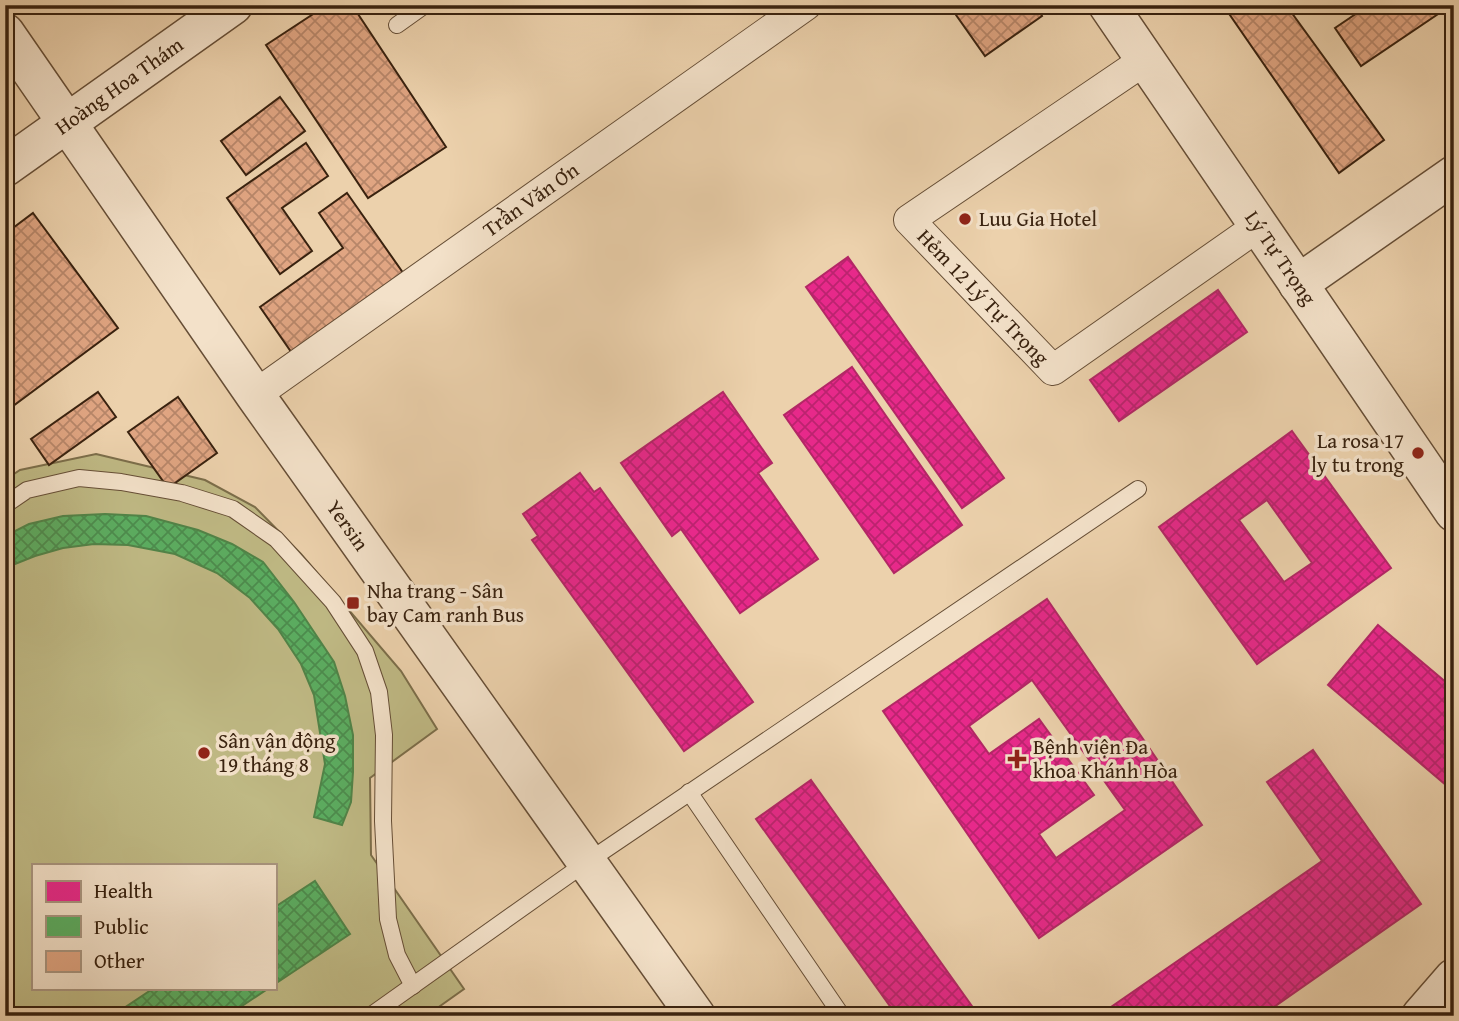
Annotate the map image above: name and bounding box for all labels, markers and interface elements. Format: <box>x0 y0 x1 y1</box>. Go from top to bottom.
street label: Hoàng Hoa Thám <box>48 29 190 142</box>
street label: Trần Văn Ơn <box>476 154 585 244</box>
place label: Luu Gia Hotel <box>979 203 1097 234</box>
street label: Lý Tự Trọng <box>1238 204 1325 311</box>
marker: Luu Gia Hotel <box>957 211 973 227</box>
street label: Hẻm 12 Lý Tự Trọng <box>910 221 1057 372</box>
place label: La rosa 17 ly tu trong <box>1311 425 1405 480</box>
marker: La rosa 17 ly tu trong <box>1410 445 1426 461</box>
street label: Yersin <box>319 493 377 557</box>
place label: Nha trang - Sân bay Cam ranh Bus <box>367 575 524 630</box>
marker: Nha trang - Sân bay Cam ranh Bus <box>345 595 361 611</box>
place label: Sân vận động 19 tháng 8 <box>218 725 336 780</box>
place label: Bệnh viện Đa khoa Khánh Hòa <box>1033 731 1178 786</box>
marker: Sân vận động 19 tháng 8 <box>196 745 212 761</box>
marker: Bệnh viện Đa khoa Khánh Hòa <box>1007 749 1027 769</box>
legend <box>32 864 276 990</box>
text: Health <box>94 875 153 906</box>
text: Public <box>94 911 149 942</box>
text: Other <box>94 945 145 976</box>

